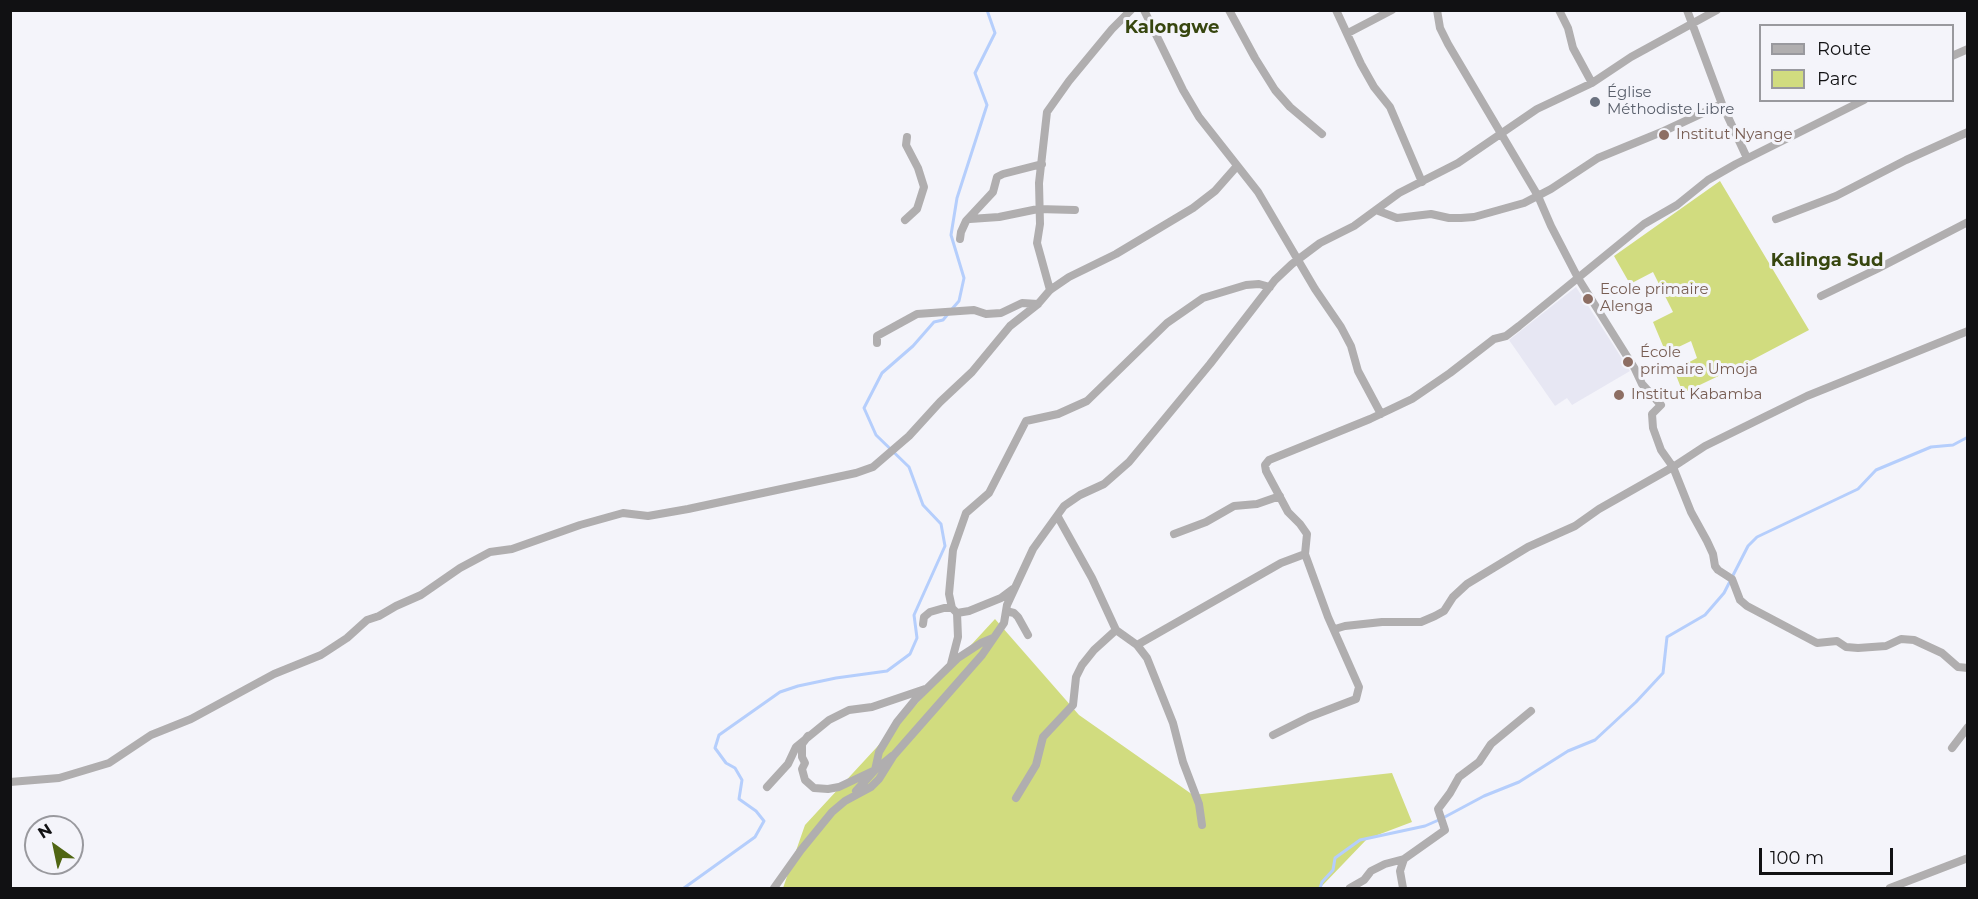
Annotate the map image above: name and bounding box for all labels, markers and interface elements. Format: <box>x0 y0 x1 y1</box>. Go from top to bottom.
district label: Kalongwe <box>1125 17 1219 39</box>
legend <box>1759 24 1954 102</box>
text: Route <box>1817 38 1871 60</box>
text: Parc <box>1817 68 1857 90</box>
place label: Église Méthodiste Libre <box>1607 84 1734 119</box>
marker: Église Méthodiste Libre <box>1588 95 1602 109</box>
place label: Institut Nyange <box>1676 126 1793 144</box>
marker: Institut Nyange <box>1657 128 1671 142</box>
district label: Kalinga Sud <box>1771 250 1883 272</box>
place label: Ecole primaire Alenga <box>1600 281 1708 316</box>
marker: Ecole primaire Alenga <box>1581 292 1595 306</box>
place label: École primaire Umoja <box>1640 344 1758 379</box>
marker: École primaire Umoja <box>1621 355 1635 369</box>
place label: Institut Kabamba <box>1631 386 1762 404</box>
marker: Institut Kabamba <box>1612 388 1626 402</box>
north arrow <box>24 815 84 875</box>
text: N <box>34 820 56 843</box>
scale bar <box>1762 836 1896 874</box>
text: 100 m <box>1770 847 1824 869</box>

